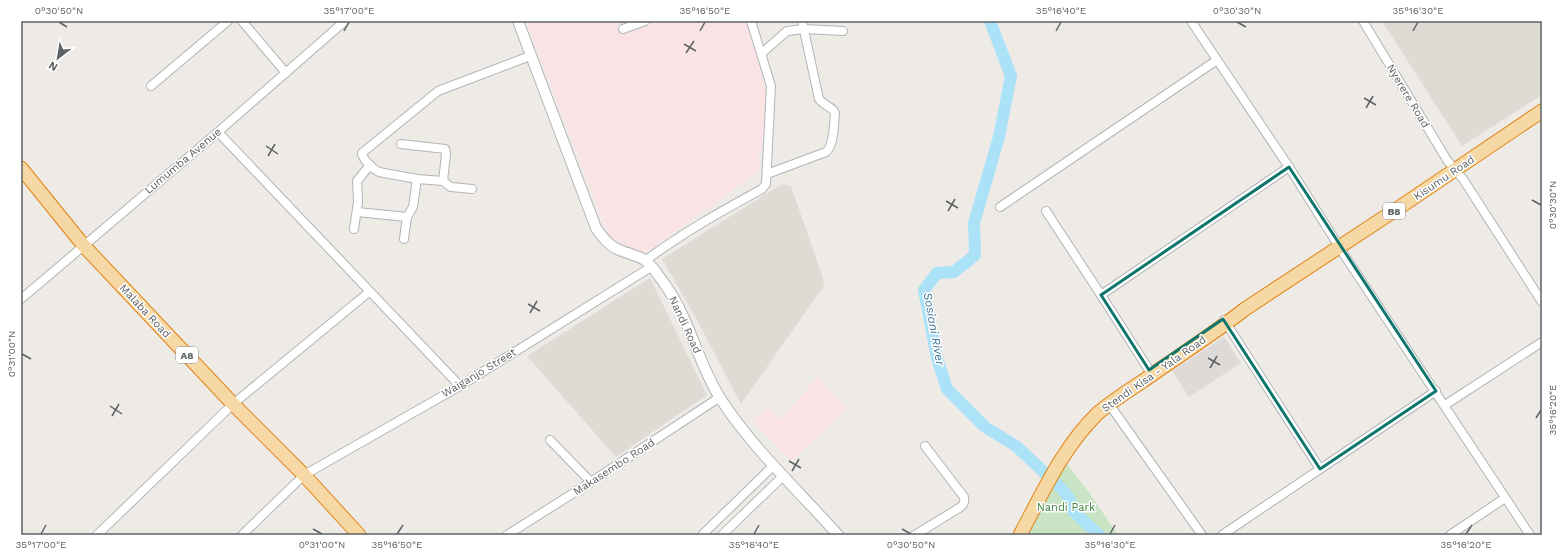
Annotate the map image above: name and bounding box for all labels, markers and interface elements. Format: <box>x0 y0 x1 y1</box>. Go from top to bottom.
text: 0°30'50"N <box>35 5 83 16</box>
text: 35°17'00"E <box>324 5 374 16</box>
text: 35°16'50"E <box>679 5 731 16</box>
text: 35°16'40"E <box>1036 5 1086 16</box>
text: 0°30'30"N <box>1213 5 1261 16</box>
text: 35°16'30"E <box>1392 5 1444 16</box>
north arrow <box>38 38 78 78</box>
text: N <box>46 58 60 74</box>
street label: Nyerere Road <box>1384 62 1432 130</box>
street label: Lumumba Avenue <box>142 125 224 197</box>
street label: Kisumu Road <box>1411 153 1477 203</box>
text: 0°30'30"N <box>1547 181 1558 229</box>
road number: B8 <box>1383 203 1405 219</box>
street label: Malaba Road <box>117 281 173 341</box>
water label: Sosiani River <box>921 291 948 368</box>
street label: Nandi Road <box>666 294 704 356</box>
text: 0°31'00"N <box>6 331 17 377</box>
street label: Stendi Kisa - Yala Road <box>1099 333 1209 415</box>
street label: Waiganjo Street <box>439 345 519 400</box>
road number: A8 <box>176 347 198 363</box>
text: 35°16'20"E <box>1547 384 1558 436</box>
street label: Makasembo Road <box>571 436 657 498</box>
park label: Nandi Park <box>1037 501 1095 514</box>
text: 35°17'00"E <box>16 539 66 550</box>
text: 0°31'00"N <box>299 539 345 550</box>
text: 35°16'50"E <box>371 539 423 550</box>
text: 35°16'40"E <box>729 539 779 550</box>
text: 0°30'50"N <box>887 539 935 550</box>
text: 35°16'30"E <box>1084 539 1136 550</box>
text: 35°16'20"E <box>1440 539 1492 550</box>

